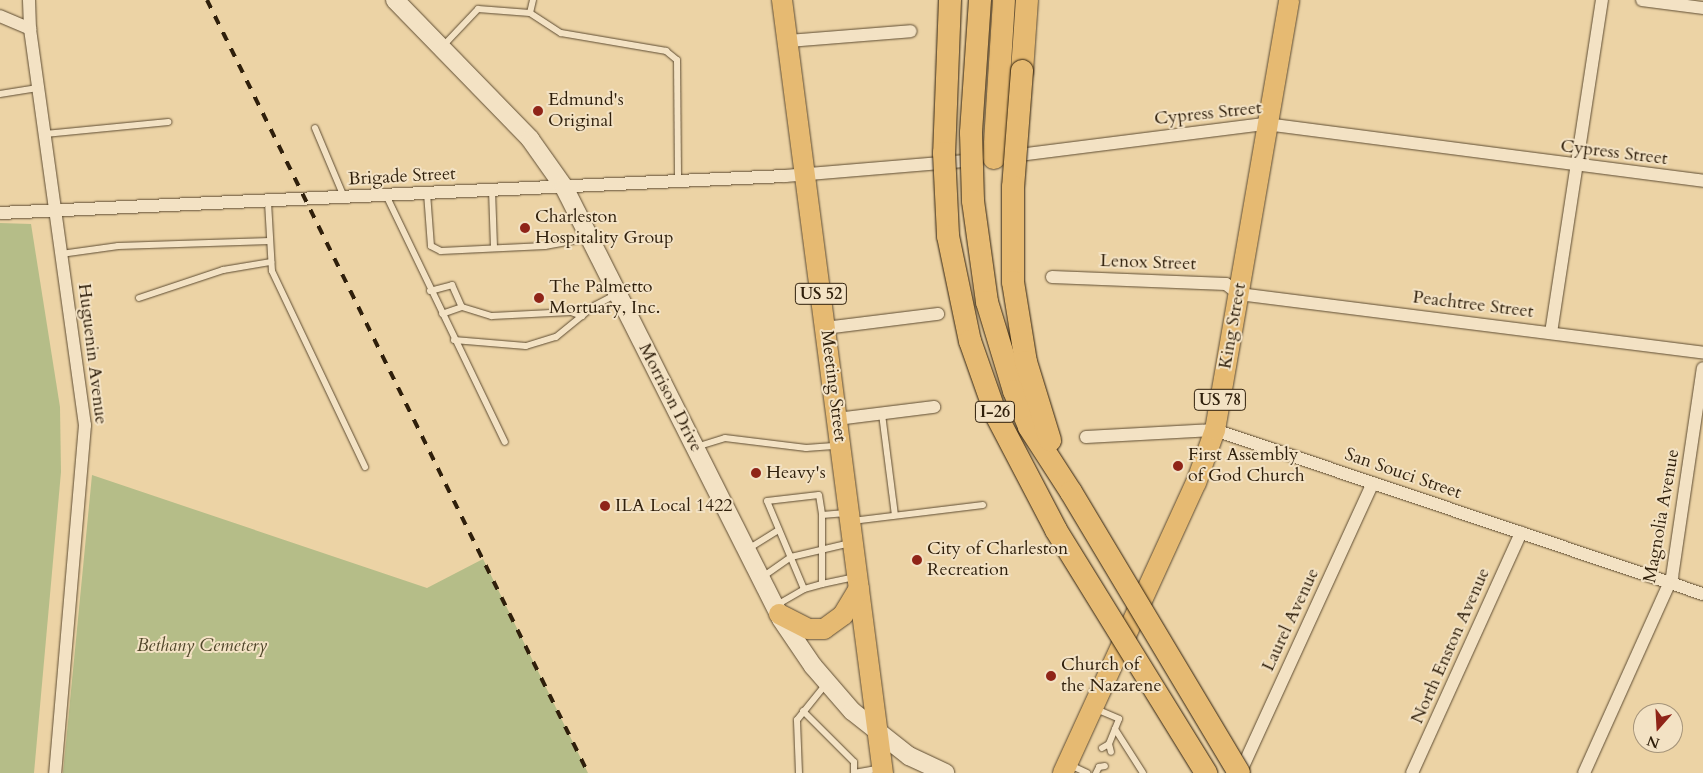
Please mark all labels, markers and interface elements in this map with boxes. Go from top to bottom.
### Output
place label: Edmund's Original [548,90,624,132]
street label: Cypress Street [1153,98,1263,130]
marker: Edmund's Original [532,105,544,117]
street label: Cypress Street [1559,136,1669,170]
street label: Brigade Street [348,163,456,191]
place label: Charleston Hospitality Group [535,207,674,250]
marker: Charleston Hospitality Group [519,222,531,234]
street label: Lenox Street [1100,251,1196,275]
place label: The Palmetto Mortuary, Inc. [549,277,660,320]
road number: US 52 [795,280,847,308]
street label: King Street [1215,281,1251,371]
street label: Huguenin Avenue [73,282,111,426]
street label: Peachtree Street [1411,287,1535,323]
marker: The Palmetto Mortuary, Inc. [533,292,545,304]
street label: Meeting Street [815,329,851,443]
street label: Morrison Drive [633,340,707,456]
road number: US 78 [1194,386,1246,414]
road number: I-26 [974,398,1016,426]
street label: San Souci Street [1342,444,1464,504]
place label: First Assembly of God Church [1188,445,1305,488]
street label: Magnolia Avenue [1640,447,1684,585]
marker: First Assembly of God Church [1172,460,1184,472]
place label: Heavy's [766,462,826,484]
marker: Heavy's [750,467,762,479]
place label: ILA Local 1422 [615,495,733,517]
marker: ILA Local 1422 [599,500,611,512]
place label: City of Charleston Recreation [927,539,1068,582]
marker: City of Charleston Recreation [911,554,923,566]
street label: Laurel Avenue [1258,565,1324,675]
street label: North Enston Avenue [1407,565,1495,727]
park label: Bethany Cemetery [137,635,267,657]
place label: Church of the Nazarene [1061,655,1162,698]
marker: Church of the Nazarene [1045,670,1057,682]
north arrow [1633,703,1683,753]
text: N [1644,731,1662,753]

